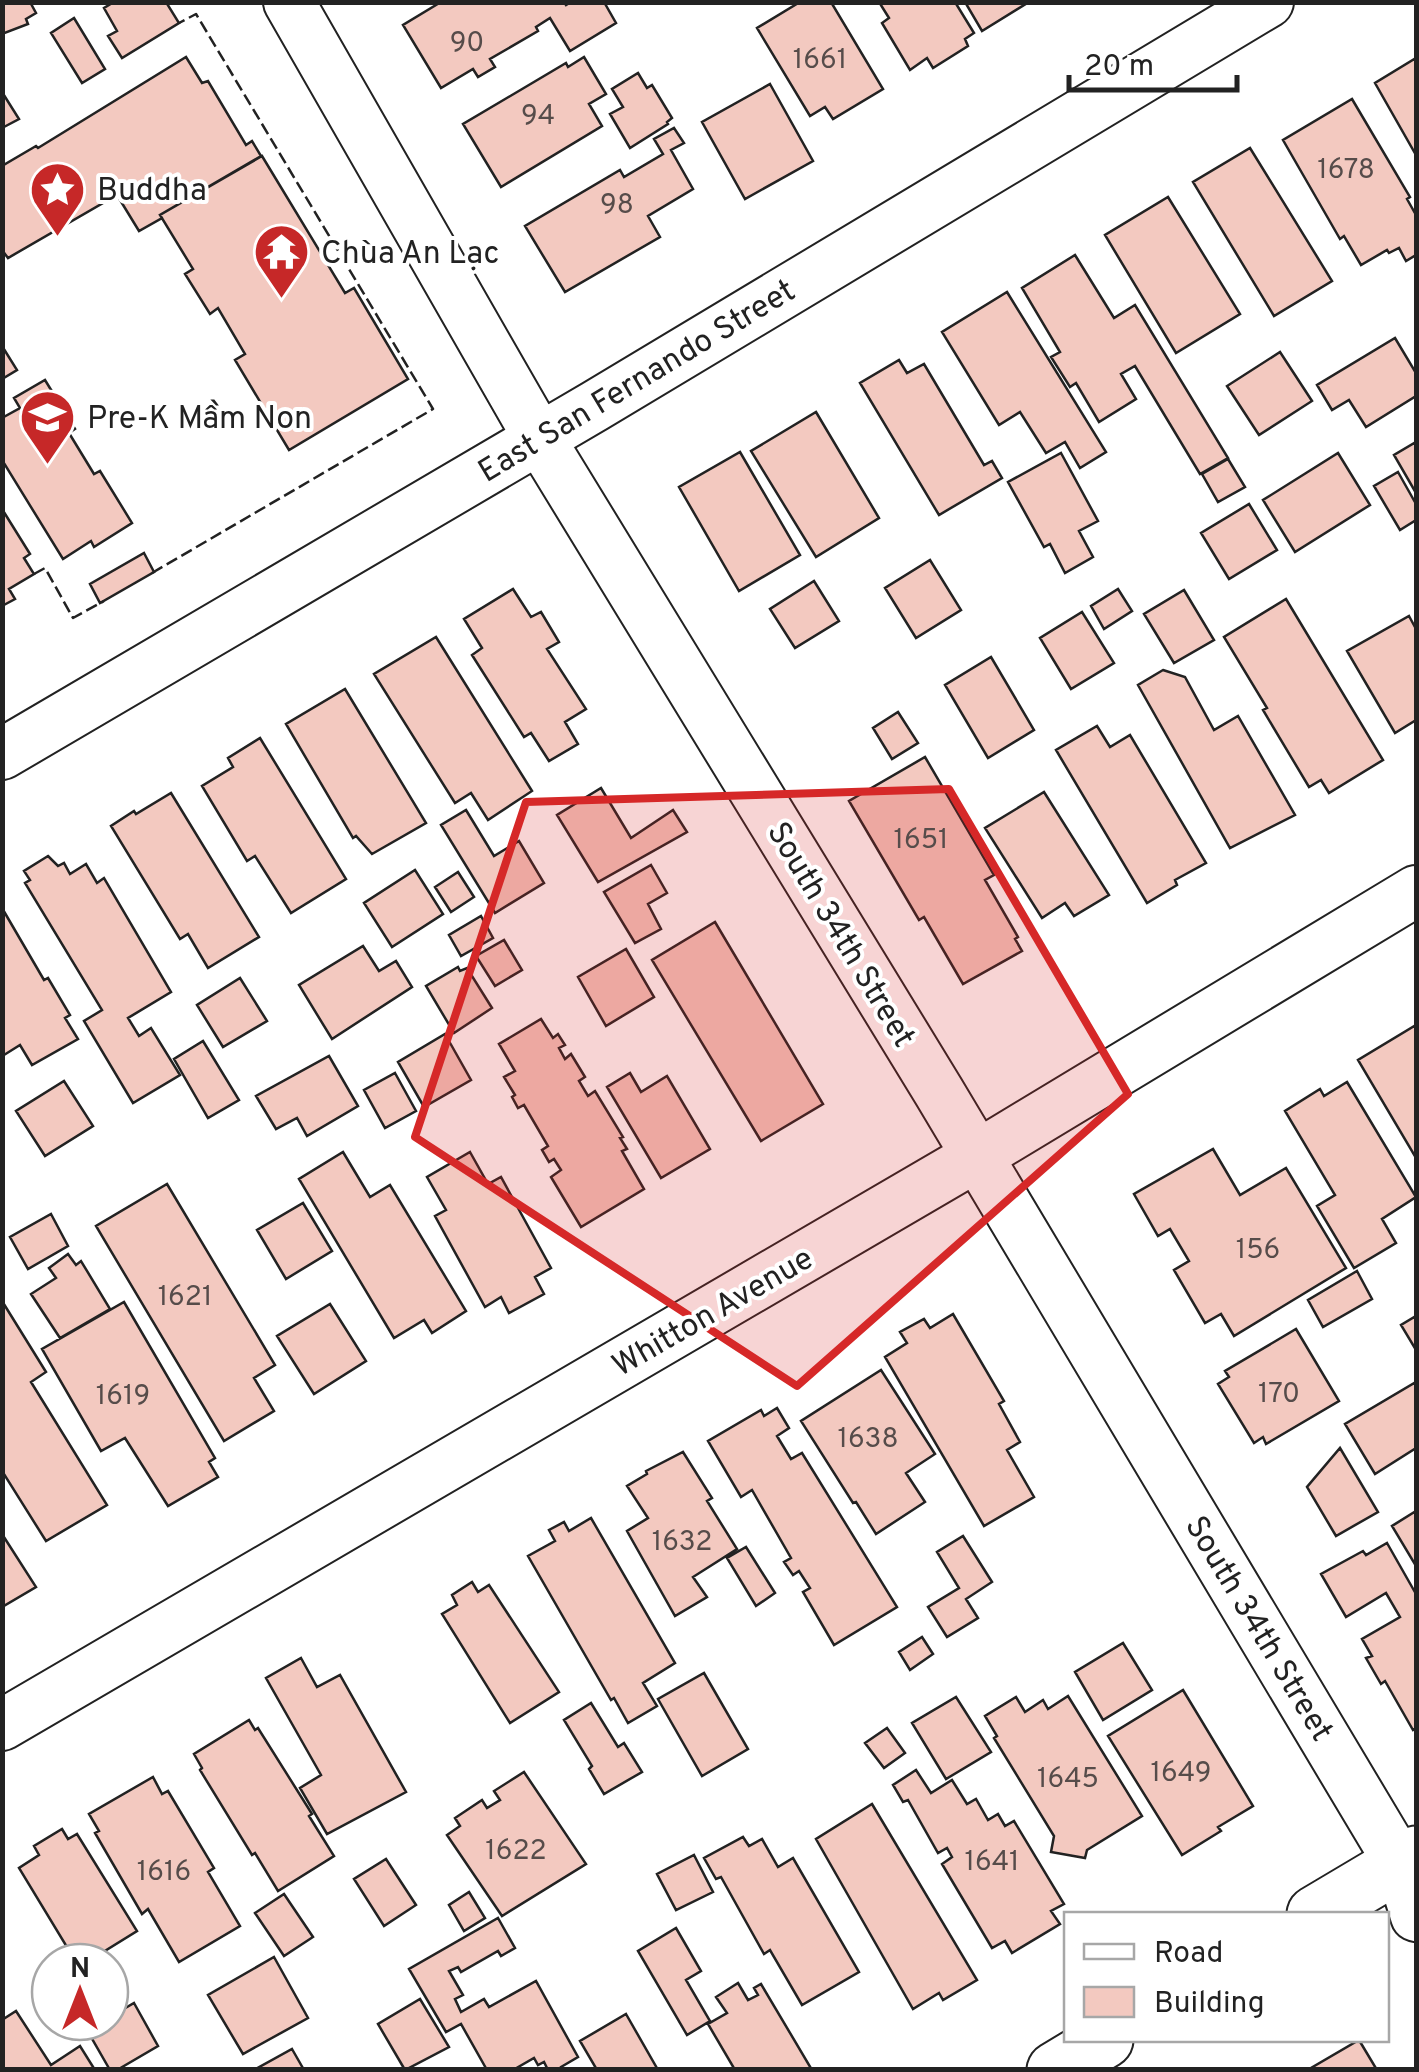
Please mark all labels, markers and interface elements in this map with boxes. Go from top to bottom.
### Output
house number: 90 [450,26,484,62]
scale bar [1069,30,1236,92]
house number: 1661 [793,43,847,79]
text: 20 m [1084,49,1154,86]
house number: 94 [521,99,555,135]
house number: 1678 [1317,153,1375,189]
place icon: Buddha [28,159,88,238]
place label: Buddha [97,172,207,212]
house number: 98 [600,188,634,224]
temple icon: Chùa An Lạc [252,222,312,301]
place label: Chùa An Lạc [321,235,500,275]
street label: East San Fernando Street [472,272,803,493]
school or university icon: Pre-K Mầm Non [18,387,78,466]
place label: Pre-K Mầm Non [87,399,312,440]
street label: South 34th Street [756,816,922,1055]
house number: 1651 [894,823,949,859]
house number: 156 [1236,1233,1280,1269]
street label: Whitton Avenue [606,1240,821,1387]
house number: 1621 [158,1280,212,1316]
house number: 170 [1258,1377,1300,1413]
house number: 1619 [96,1379,150,1415]
house number: 1638 [837,1422,899,1458]
street label: South 34th Street [1174,1510,1340,1749]
house number: 1632 [652,1525,712,1561]
house number: 1649 [1151,1756,1211,1792]
house number: 1645 [1037,1762,1099,1798]
house number: 1622 [485,1834,547,1870]
house number: 1641 [965,1845,1020,1881]
house number: 1616 [137,1855,191,1891]
legend [1064,1912,1389,2042]
text: Road [1154,1936,1223,1973]
north arrow [30,1942,130,2042]
text: N [70,1952,90,1988]
text: Building [1154,1986,1265,2023]

